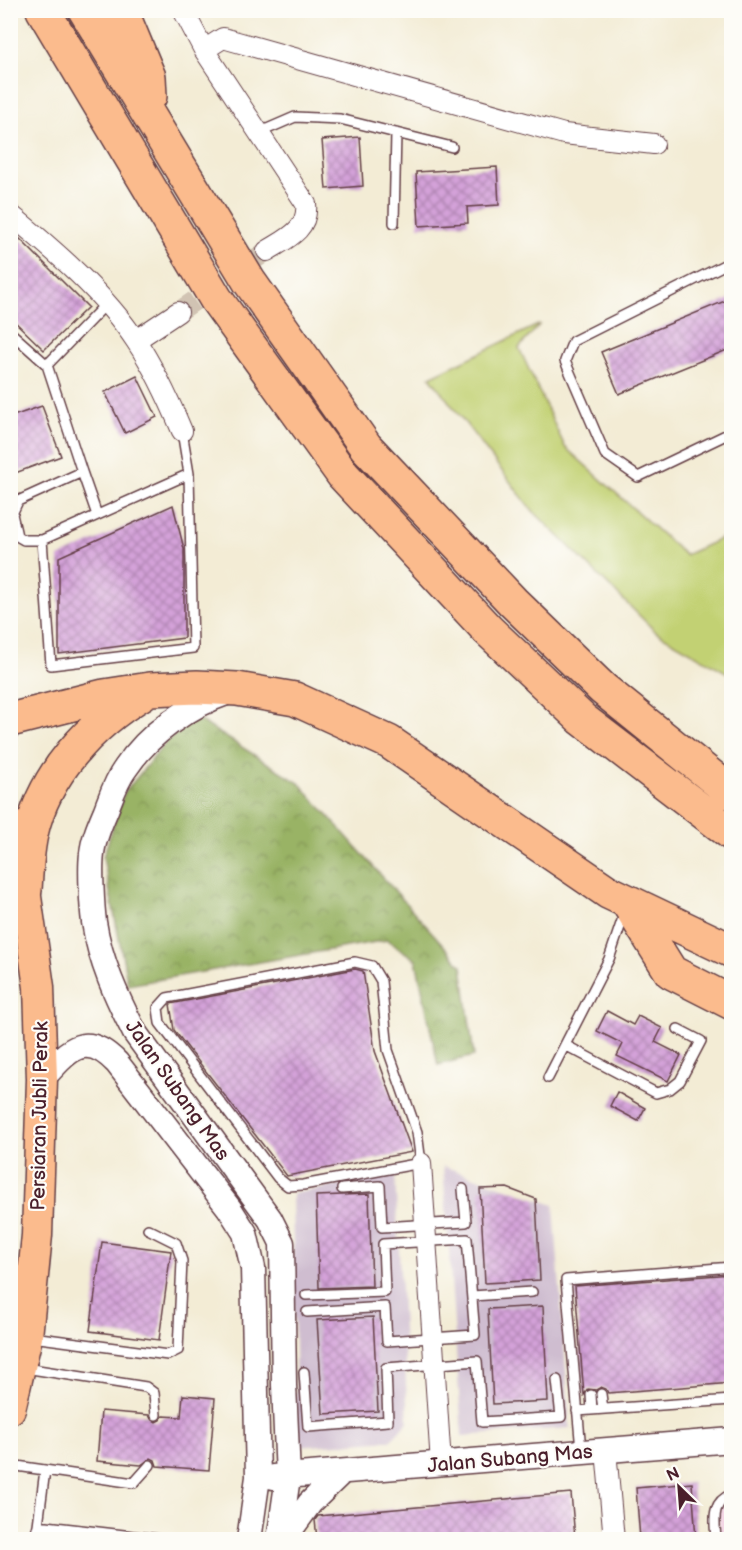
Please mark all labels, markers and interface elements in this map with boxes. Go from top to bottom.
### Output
street label: Jalan Subang Mas [120,1016,235,1165]
street label: Persiaran Jubli Perak [26,1021,54,1211]
street label: Jalan Subang Mas [426,1440,594,1478]
north arrow [649,1457,709,1517]
text: N [664,1464,683,1486]

